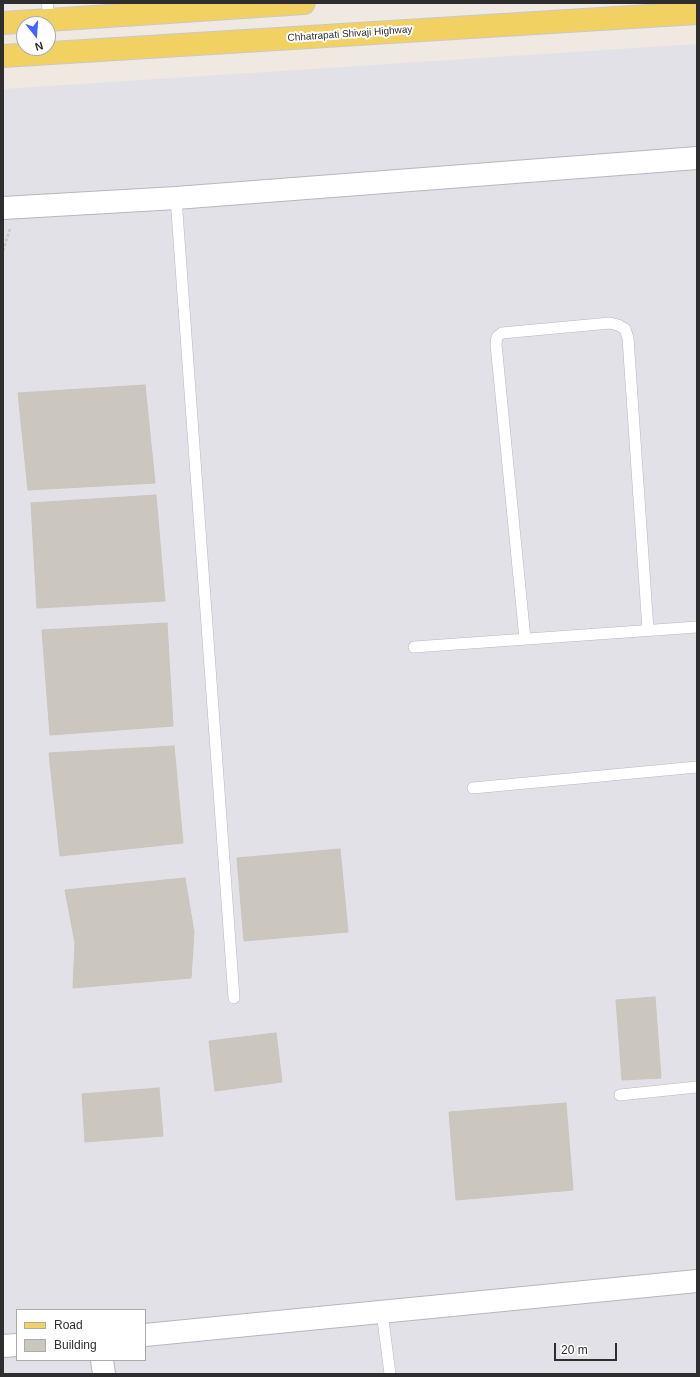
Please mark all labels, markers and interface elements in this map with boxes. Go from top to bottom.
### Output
north arrow [16,16,56,56]
street label: Chhatrapati Shivaji Highway [287,24,413,44]
text: N [34,40,45,53]
legend [16,1309,146,1361]
text: Road [54,1318,83,1332]
scale bar [556,1335,619,1361]
text: Building [54,1338,97,1352]
text: 20 m [561,1343,588,1357]

